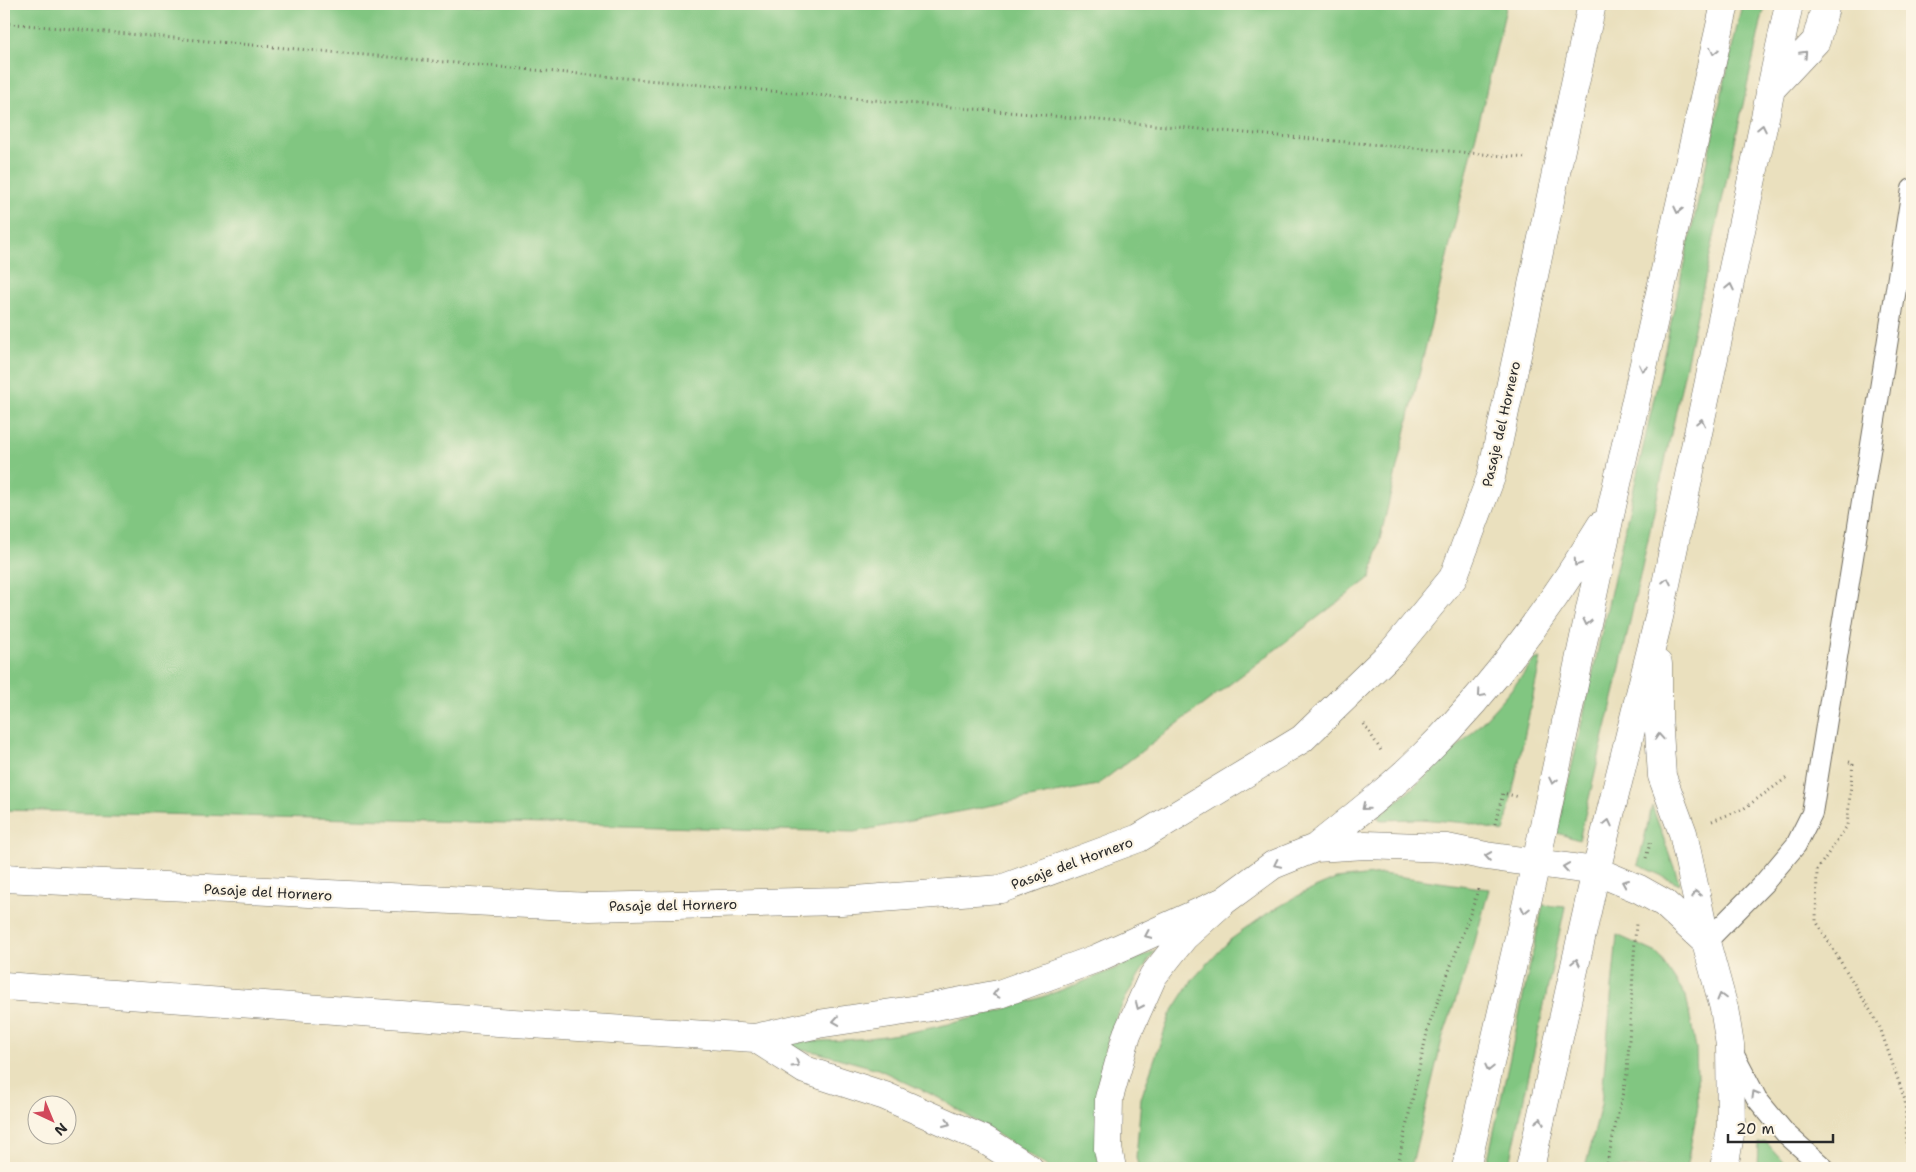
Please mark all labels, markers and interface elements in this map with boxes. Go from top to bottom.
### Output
one-way arrow [1709,47,1720,56]
one-way arrow [1798,51,1807,60]
one-way arrow [1757,123,1767,132]
one-way arrow [1673,205,1684,214]
one-way arrow [1724,283,1735,291]
street label: Pasaje del Hornero [1478,359,1524,489]
one-way arrow [1638,364,1649,373]
one-way arrow [1695,417,1706,426]
one-way arrow [1574,557,1583,566]
one-way arrow [1661,576,1672,585]
one-way arrow [1582,618,1593,627]
one-way arrow [1478,688,1487,697]
one-way arrow [1654,733,1665,741]
one-way arrow [1548,777,1559,786]
one-way arrow [1362,801,1371,809]
one-way arrow [1602,819,1613,828]
street label: Pasaje del Hornero [1009,833,1135,893]
one-way arrow [1483,851,1491,862]
one-way arrow [1273,858,1282,869]
one-way arrow [1562,862,1571,872]
one-way arrow [1621,879,1630,889]
street label: Pasaje del Hornero [203,880,333,904]
one-way arrow [1691,890,1702,899]
street label: Pasaje del Hornero [609,895,737,915]
one-way arrow [1520,906,1531,915]
one-way arrow [1144,929,1153,940]
one-way arrow [1570,958,1581,967]
one-way arrow [992,988,1001,999]
one-way arrow [1716,993,1727,1002]
one-way arrow [1136,1000,1146,1009]
one-way arrow [832,1016,841,1026]
one-way arrow [791,1058,800,1068]
one-way arrow [1484,1064,1495,1073]
one-way arrow [1752,1091,1762,1100]
north arrow [28,1094,78,1144]
scale bar [1728,1112,1834,1144]
one-way arrow [1535,1116,1545,1125]
one-way arrow [942,1117,951,1128]
text: N [51,1119,71,1140]
text: 20 m [1736,1119,1775,1139]

